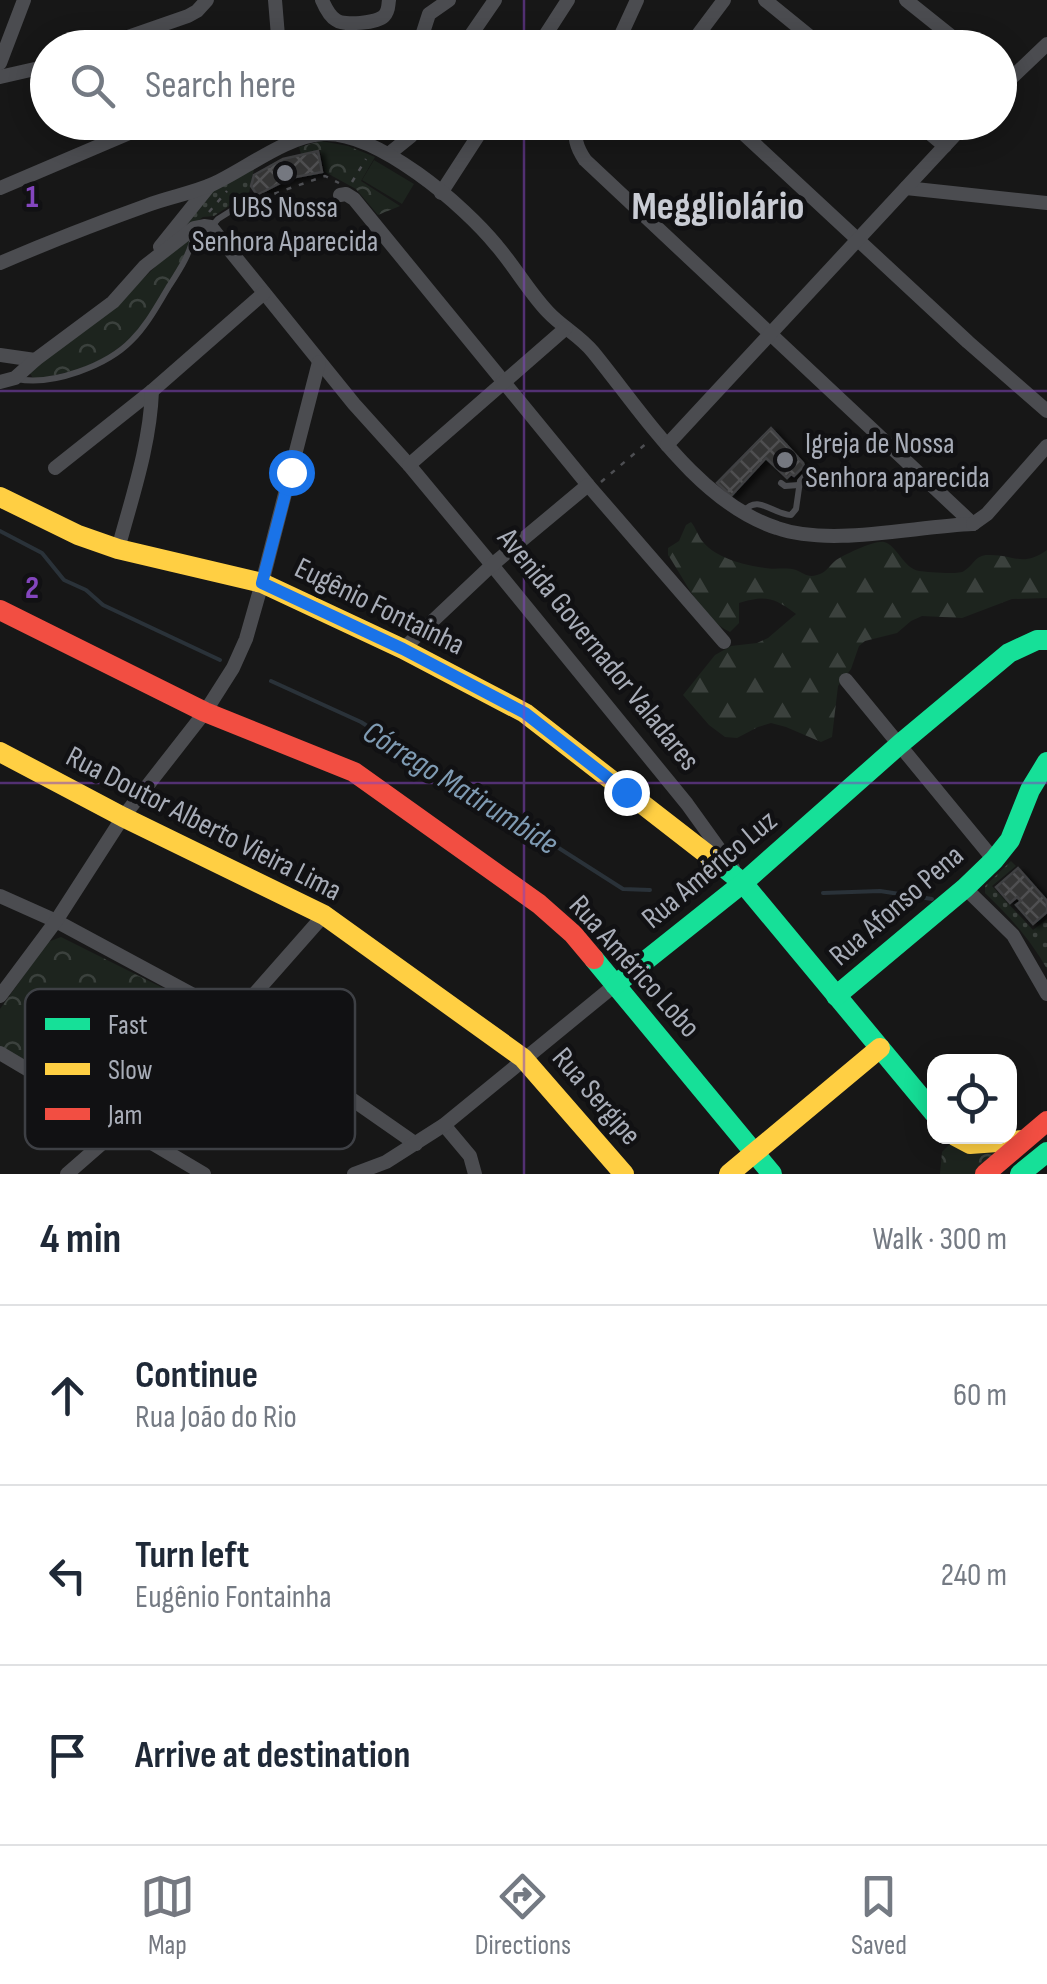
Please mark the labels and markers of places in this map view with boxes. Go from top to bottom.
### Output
marker: UBS Nossa Senhora Aparecida [274,162,296,184]
place label: UBS Nossa Senhora Aparecida [192,190,378,260]
place label: Igreja de Nossa Senhora aparecida [805,426,990,496]
marker: Igreja de Nossa Senhora aparecida [774,449,796,471]

